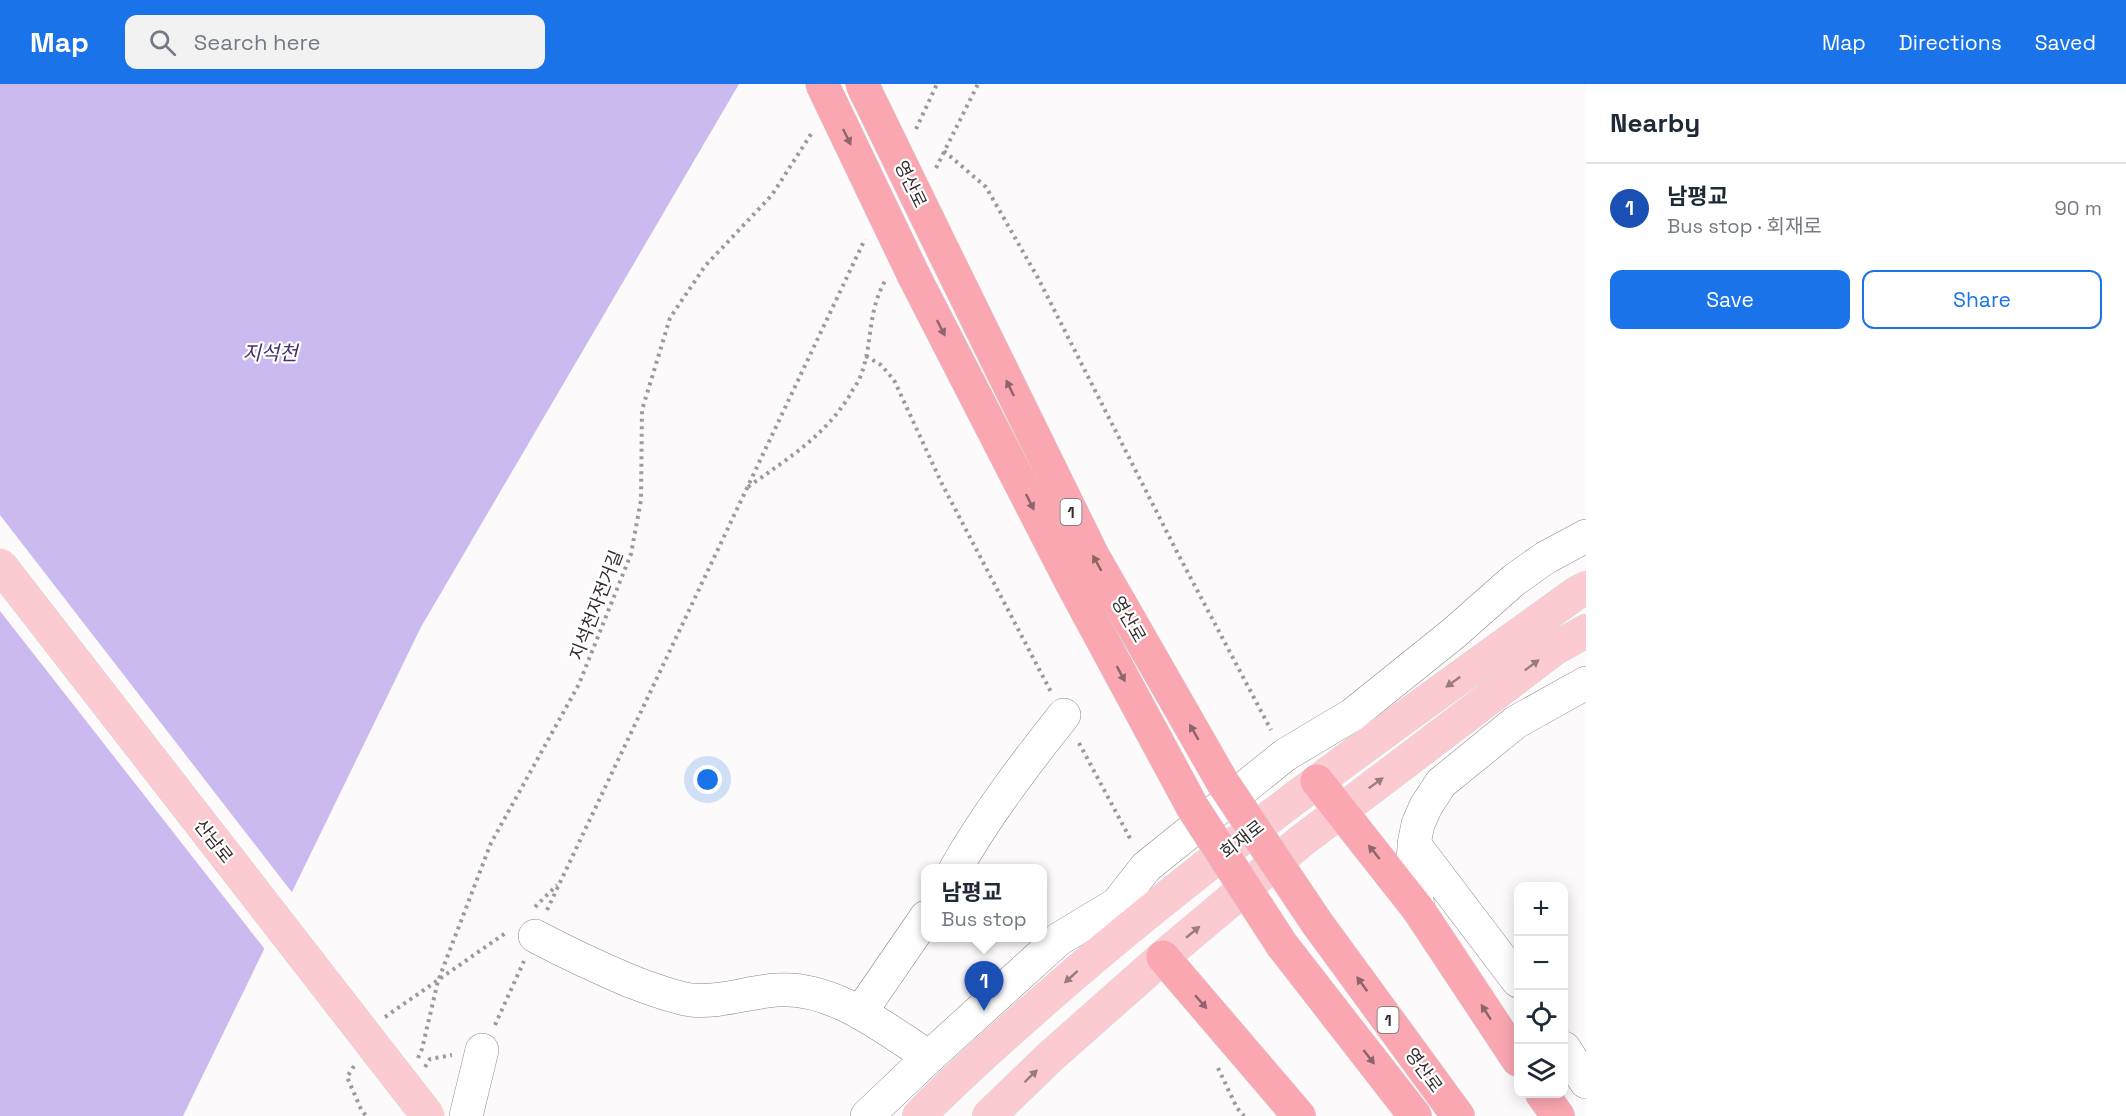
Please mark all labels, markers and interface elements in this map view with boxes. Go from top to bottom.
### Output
search box [125,15,545,69]
text: Map [30,24,89,60]
icon: search [146,26,179,59]
text: Search here [194,28,321,56]
text: Map [1822,29,1866,56]
text: Directions [1899,29,2002,56]
text: Saved [2035,29,2096,56]
text: Nearby [1610,106,1700,140]
one-way arrow [842,128,852,145]
street label: 영산로 [890,157,932,211]
text: 남평교 [1667,182,1728,210]
text: 1 [1625,195,1634,221]
text: 90 m [2055,195,2102,221]
text: Bus stop · 회재로 [1667,213,1822,239]
button: Save [1610,270,1850,329]
button: Share [1862,270,2102,329]
one-way arrow [936,320,946,337]
water label: 지석천 [242,340,300,366]
one-way arrow [1006,380,1015,397]
one-way arrow [1025,493,1035,510]
road number: 1 [1060,499,1082,525]
street label: 지석천자전거길 [564,547,628,663]
one-way arrow [1092,554,1102,571]
street label: 영산로 [1107,592,1151,646]
one-way arrow [1524,659,1540,672]
one-way arrow [1116,666,1126,683]
one-way arrow [1445,676,1460,688]
one-way arrow [1188,724,1199,740]
your location [693,765,722,794]
one-way arrow [1368,777,1384,789]
street label: 산남로 [190,814,238,868]
street label: 회재로 [1215,815,1269,863]
one-way arrow [1368,845,1381,860]
popup [921,864,1047,942]
text: 남평교 [941,878,1002,906]
map controls [1514,882,1568,1098]
button: + [1514,882,1568,936]
text: Bus stop [941,906,1027,932]
one-way arrow [1185,926,1201,939]
button: − [1514,936,1568,990]
pin: 1 [964,962,1004,1011]
one-way arrow [1064,970,1079,983]
one-way arrow [1356,977,1368,992]
button: locate [1514,990,1568,1044]
one-way arrow [1195,994,1208,1010]
one-way arrow [1480,1004,1492,1020]
road number: 1 [1378,1007,1398,1033]
street label: 영산로 [1400,1043,1448,1097]
button: layers [1514,1044,1568,1098]
one-way arrow [1363,1050,1375,1065]
one-way arrow [1024,1069,1038,1083]

